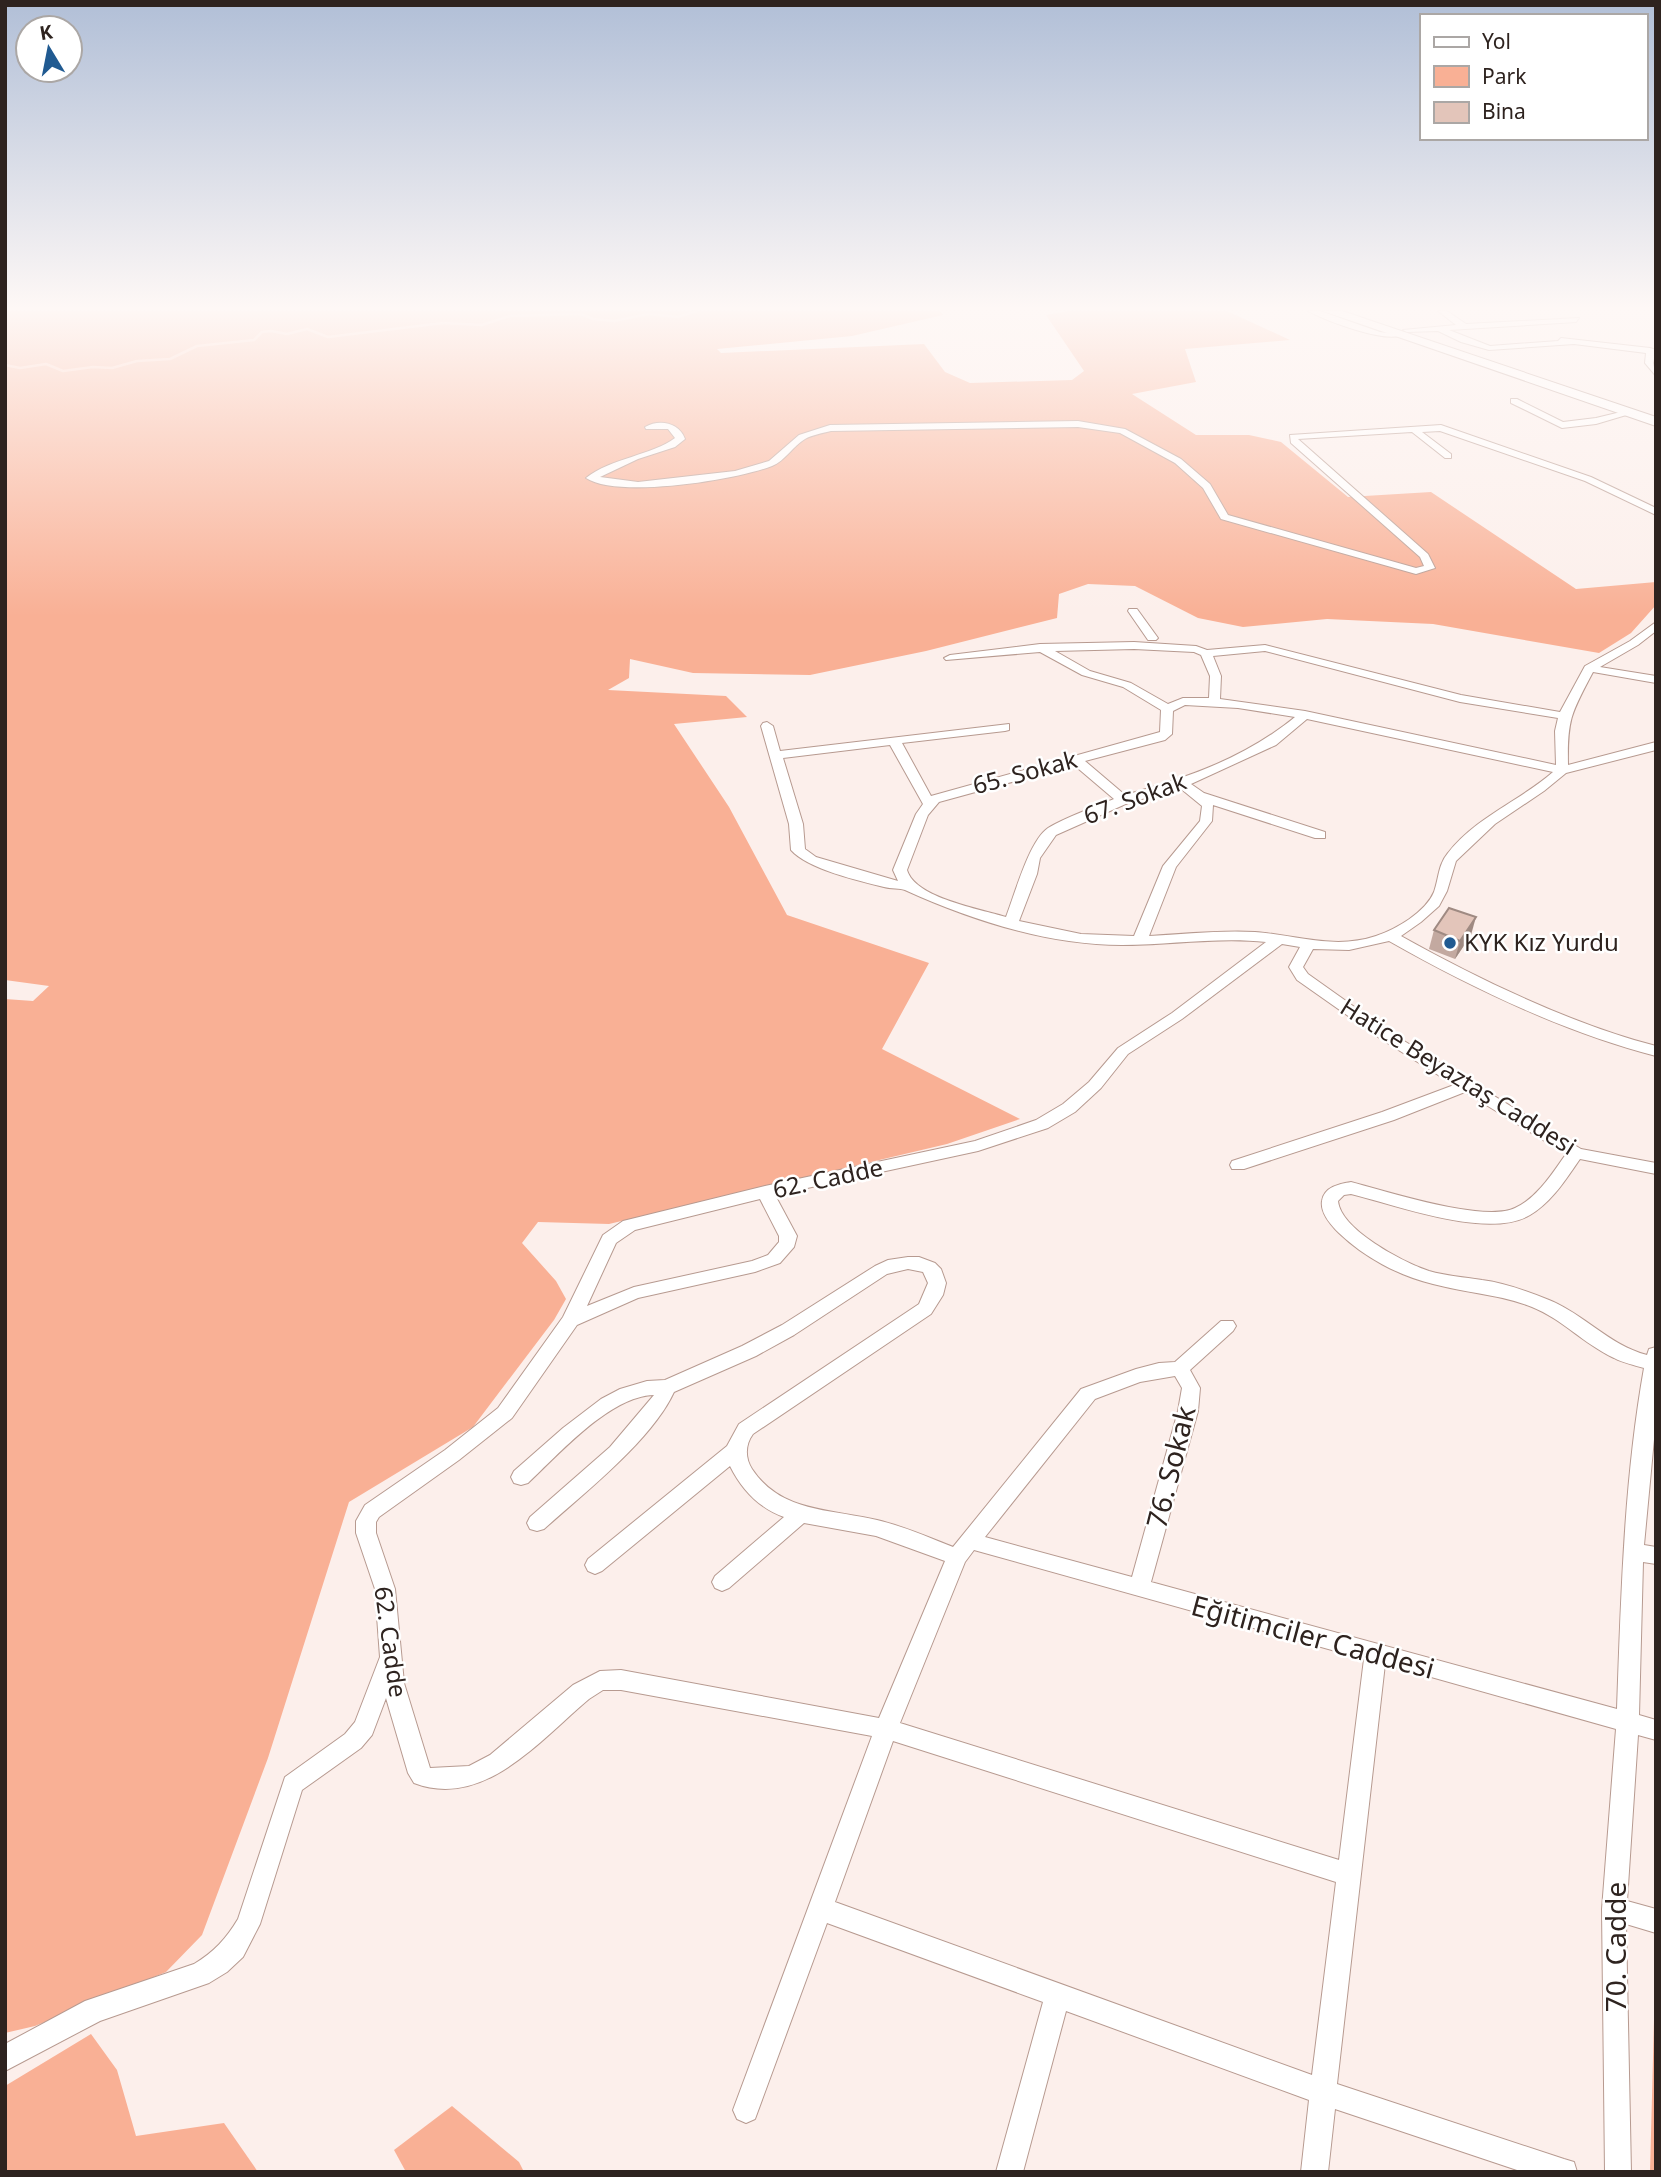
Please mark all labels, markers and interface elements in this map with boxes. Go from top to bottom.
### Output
north arrow [14,14,84,84]
legend [1420,14,1647,140]
text: K [38,18,55,46]
text: Yol [1482,27,1511,55]
text: Park [1482,62,1527,90]
text: Bina [1482,97,1526,125]
street label: 65. Sokak [969,742,1081,801]
street label: 67. Sokak [1079,764,1191,831]
place label: KYK Kız Yurdu [1464,925,1619,958]
marker: KYK Kız Yurdu [1442,935,1458,951]
street label: Hatice Beyaztaş Caddesi [1335,990,1583,1162]
street label: 62. Cadde [770,1150,886,1205]
street label: 76. Sokak [1137,1402,1204,1532]
street label: 62. Cadde [367,1584,416,1699]
street label: Eğitimciler Caddesi [1187,1585,1439,1687]
street label: 70. Cadde [1596,1882,1634,2012]

